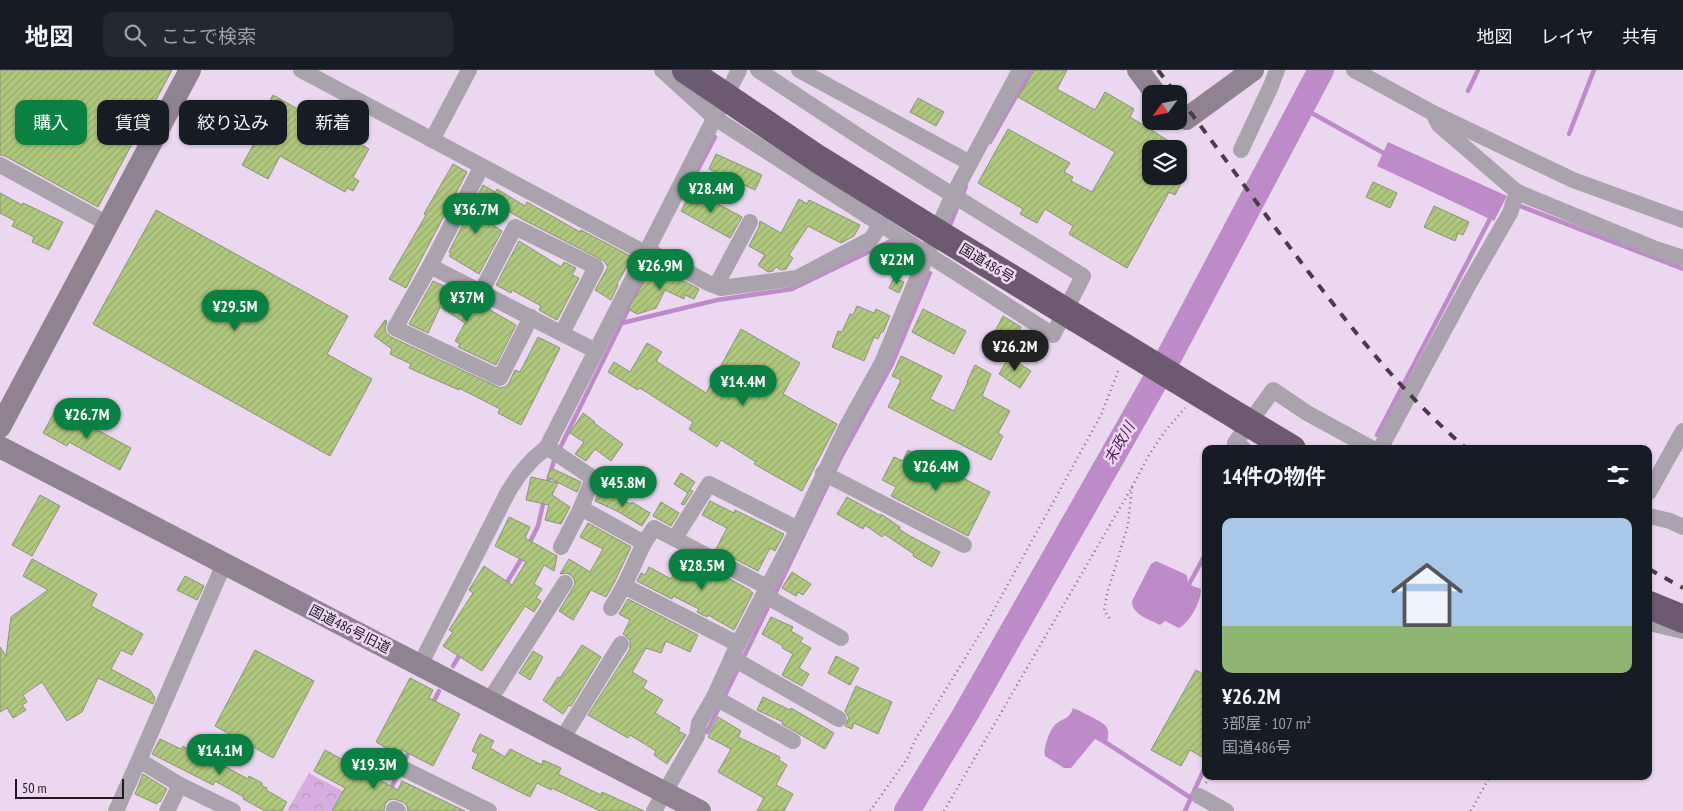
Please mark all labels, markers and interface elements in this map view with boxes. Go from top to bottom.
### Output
search box [103,12,453,57]
text: 地図 [25,21,73,52]
icon: search [121,21,149,49]
text: ここで検索 [161,24,256,48]
text: 地図 [1477,25,1513,48]
text: レイヤ [1541,25,1594,48]
text: 共有 [1622,25,1658,48]
north arrow [1142,85,1188,130]
map controls [1142,85,1187,185]
chip: 購入 [15,100,87,145]
chip: 賃貸 [97,100,169,145]
chip: 絞り込み [179,100,287,145]
chip: 新着 [297,100,369,145]
button: layers [1142,140,1187,185]
pin: ¥28.4M [670,172,752,214]
text: ¥28.4M [689,178,733,198]
pin: ¥36.7M [435,192,517,235]
text: ¥36.7M [454,199,498,219]
street label: 国道486号 [956,240,1018,286]
pin: ¥22M [867,242,927,285]
pin: ¥26.9M [619,248,701,291]
text: ¥22M [880,249,914,269]
text: ¥26.9M [638,255,682,275]
pin: ¥37M [437,280,497,323]
text: ¥37M [450,287,484,307]
pin: ¥29.5M [194,290,276,332]
text: ¥29.5M [213,296,257,316]
pin: ¥26.2M [974,330,1056,372]
text: ¥26.2M [993,336,1037,356]
pin: ¥14.4M [702,364,784,407]
text: ¥14.4M [721,371,765,391]
pin: ¥26.7M [46,398,128,440]
text: ¥26.7M [65,404,109,424]
water label: 末政川 [1100,417,1139,467]
pin: ¥26.4M [895,450,977,492]
text: ¥26.4M [914,456,958,476]
icon: filters [1604,461,1632,489]
text: 14件の物件 [1222,463,1326,490]
pin: ¥45.8M [582,466,664,508]
text: ¥45.8M [601,472,645,492]
pin: ¥28.5M [661,548,743,591]
icon: home [1382,550,1472,640]
text: ¥28.5M [680,555,724,575]
street label: 国道486号旧道 [306,601,394,657]
text: ¥26.2M [1222,683,1281,710]
text: 3部屋 · 107 m² [1222,713,1311,733]
pin: ¥14.1M [179,734,261,776]
text: 国道486号 [1222,737,1292,757]
text: ¥14.1M [198,740,242,760]
pin: ¥19.3M [333,748,415,790]
text: ¥19.3M [352,754,396,774]
scale bar [15,776,124,799]
text: 50 m [22,779,47,797]

